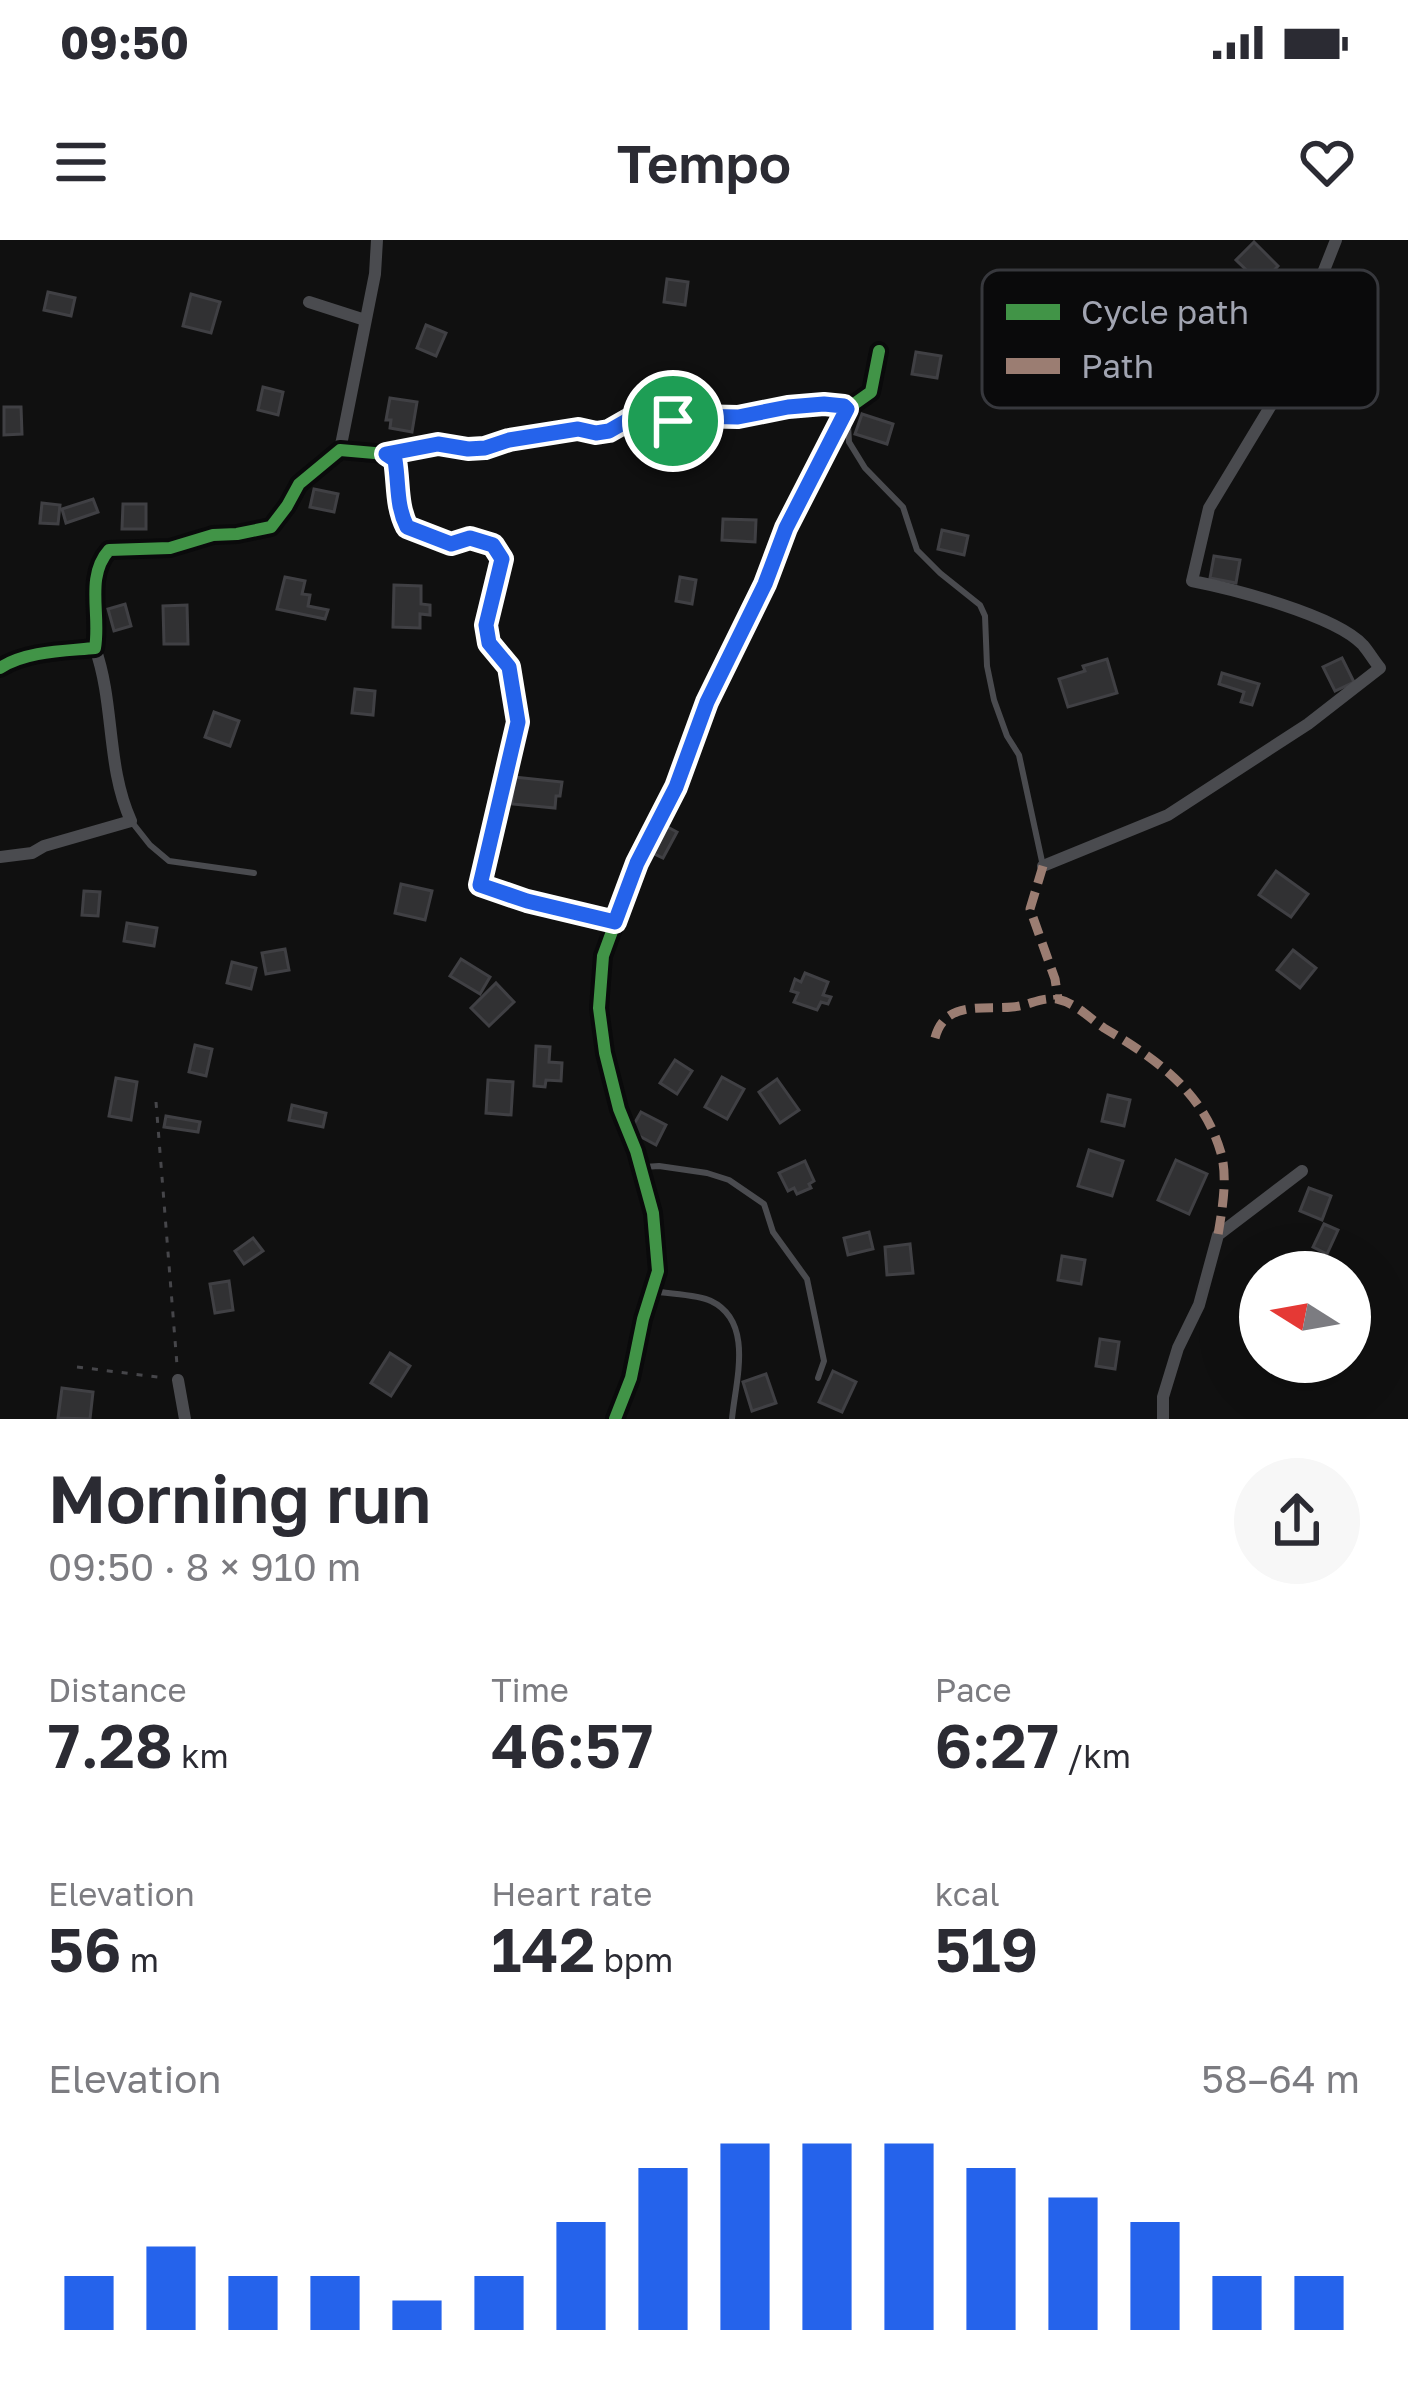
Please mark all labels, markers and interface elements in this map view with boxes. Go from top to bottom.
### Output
text: 09:50 [60,15,189,69]
icon: menu [48,129,114,195]
icon: heart [1294,129,1360,195]
text: Tempo [617,130,791,195]
legend [982,270,1378,408]
text: Cycle path [1081,292,1249,331]
text: Path [1081,346,1154,385]
pin [622,370,724,472]
icon: arrive [640,388,706,454]
north arrow [1239,1251,1371,1383]
map controls [1239,1251,1371,1383]
text: Morning run [48,1458,431,1538]
button: share [1234,1458,1360,1584]
text: 09:50 · 8 × 910 m [48,1543,361,1590]
text: Distance [48,1670,187,1709]
text: Time [491,1670,569,1709]
text: Pace [935,1670,1012,1709]
text: 7.28 [48,1709,173,1781]
text: 46:57 [491,1709,653,1781]
text: 6:27 [935,1709,1059,1781]
text: km [173,1736,229,1775]
text: /km [1059,1736,1131,1775]
text: Elevation [48,1874,195,1913]
text: Heart rate [491,1874,652,1913]
text: kcal [935,1874,1000,1913]
text: 56 [48,1913,121,1985]
text: 142 [491,1913,595,1985]
text: 519 [935,1913,1038,1985]
text: m [121,1940,159,1979]
text: bpm [595,1940,673,1979]
text: Elevation [48,2055,221,2102]
text: 58–64 m [1201,2055,1360,2102]

